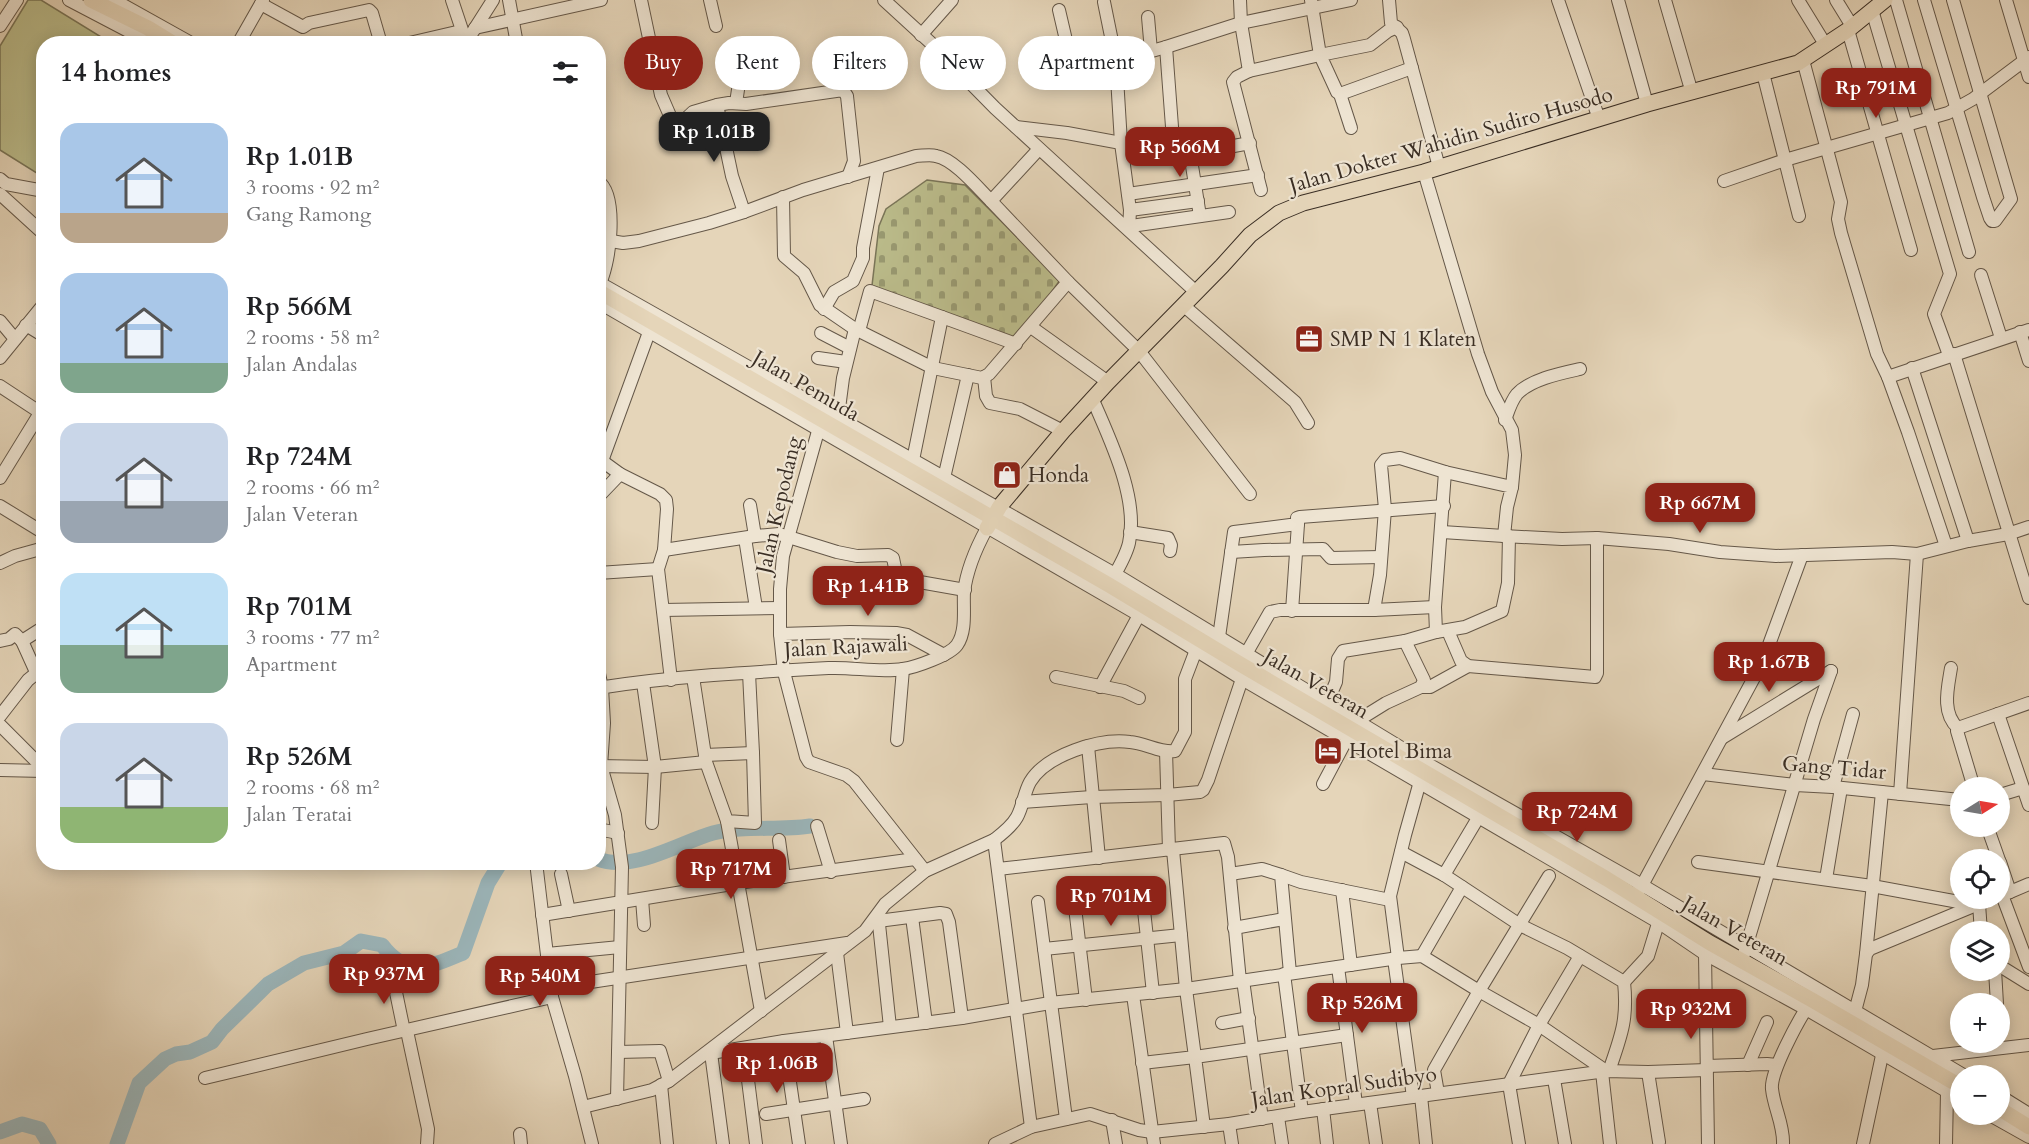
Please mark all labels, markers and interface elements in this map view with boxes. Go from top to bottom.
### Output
chip: Buy [624,36,703,90]
chip: Rent [715,36,800,90]
chip: Filters [812,36,908,90]
chip: New [920,36,1006,90]
chip: Apartment [1018,36,1155,90]
text: 14 homes [60,55,171,90]
icon: filters [549,56,582,89]
pin: Rp 791M [1821,68,1931,119]
text: Rp 791M [1835,74,1917,101]
street label: Jalan Dokter Wahidin Sudiro Husodo [1283,80,1616,201]
pin: Rp 1.01B [652,112,776,163]
text: Rp 1.01B [673,118,755,145]
pin: Rp 566M [1125,127,1235,178]
text: Rp 566M [1139,133,1221,160]
text: Rp 1.01B [246,139,353,174]
icon: home [108,147,180,219]
text: 3 rooms · 92 m² [246,174,379,201]
text: Gang Ramong [246,201,371,228]
text: Rp 566M [246,289,352,324]
icon: home [108,297,180,369]
office icon: SMP N 1 Klaten [1293,323,1325,355]
text: 2 rooms · 58 m² [246,324,379,351]
place label: SMP N 1 Klaten [1330,325,1477,354]
street label: Jalan Pemuda [744,342,865,428]
text: Jalan Andalas [246,351,357,378]
street label: Jalan Kepodang [748,433,809,579]
text: Rp 724M [246,439,352,474]
icon: home [108,447,180,519]
shop icon: Honda [991,459,1023,491]
place label: Honda [1028,461,1089,490]
text: 2 rooms · 66 m² [246,474,379,501]
pin: Rp 667M [1645,483,1755,534]
text: Rp 667M [1659,489,1741,516]
text: Jalan Veteran [246,501,358,528]
pin: Rp 1.41B [806,566,930,617]
text: Rp 1.41B [827,572,909,599]
text: Rp 701M [246,589,352,624]
icon: home [108,597,180,669]
text: 3 rooms · 77 m² [246,624,379,651]
street label: Jalan Rajawali [780,629,909,665]
street label: Jalan Veteran [1255,640,1374,726]
pin: Rp 1.67B [1707,642,1831,693]
text: Rp 1.67B [1728,648,1810,675]
text: Apartment [246,651,337,678]
hotel icon: Hotel Bima [1312,735,1344,767]
place label: Hotel Bima [1349,737,1452,766]
text: Rp 526M [246,739,352,774]
icon: home [108,747,180,819]
street label: Gang Tidar [1781,749,1888,787]
text: 2 rooms · 68 m² [246,774,379,801]
north arrow [1950,777,2010,837]
map controls [1950,777,2010,1125]
pin: Rp 724M [1522,792,1632,843]
text: Rp 724M [1536,798,1618,825]
text: Jalan Teratai [246,801,352,828]
pin: Rp 717M [676,849,786,900]
button: locate [1950,849,2010,909]
text: Rp 717M [690,855,772,882]
pin: Rp 701M [1056,876,1166,927]
text: Rp 701M [1070,882,1152,909]
street label: Jalan Veteran [1674,887,1793,973]
button: layers [1950,921,2010,981]
pin: Rp 937M [329,954,439,1005]
pin: Rp 540M [485,956,595,1007]
text: Rp 937M [343,960,425,987]
text: Rp 540M [499,962,581,989]
pin: Rp 526M [1307,983,1417,1034]
text: Rp 526M [1321,989,1403,1016]
pin: Rp 932M [1636,989,1746,1040]
button: + [1950,993,2010,1053]
text: Rp 932M [1650,995,1732,1022]
pin: Rp 1.06B [715,1043,839,1094]
text: Rp 1.06B [736,1049,818,1076]
street label: Jalan Kopral Sudibyo [1246,1060,1439,1115]
button: − [1950,1065,2010,1125]

